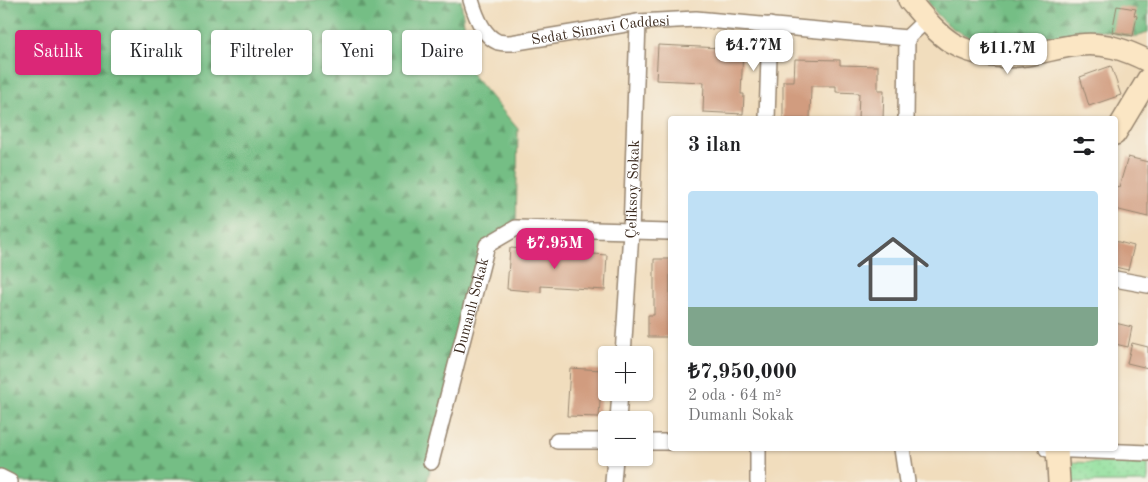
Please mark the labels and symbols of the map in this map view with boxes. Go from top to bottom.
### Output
street label: Sedat Simavi Caddesi [530,14,670,49]
pin: ₺4.77M [713,30,795,72]
pin: ₺11.7M [967,32,1049,75]
street label: Çeliksoy Sokak [625,140,643,239]
pin: ₺7.95M [514,228,596,270]
street label: Dumanlı Sokak [453,256,492,356]

